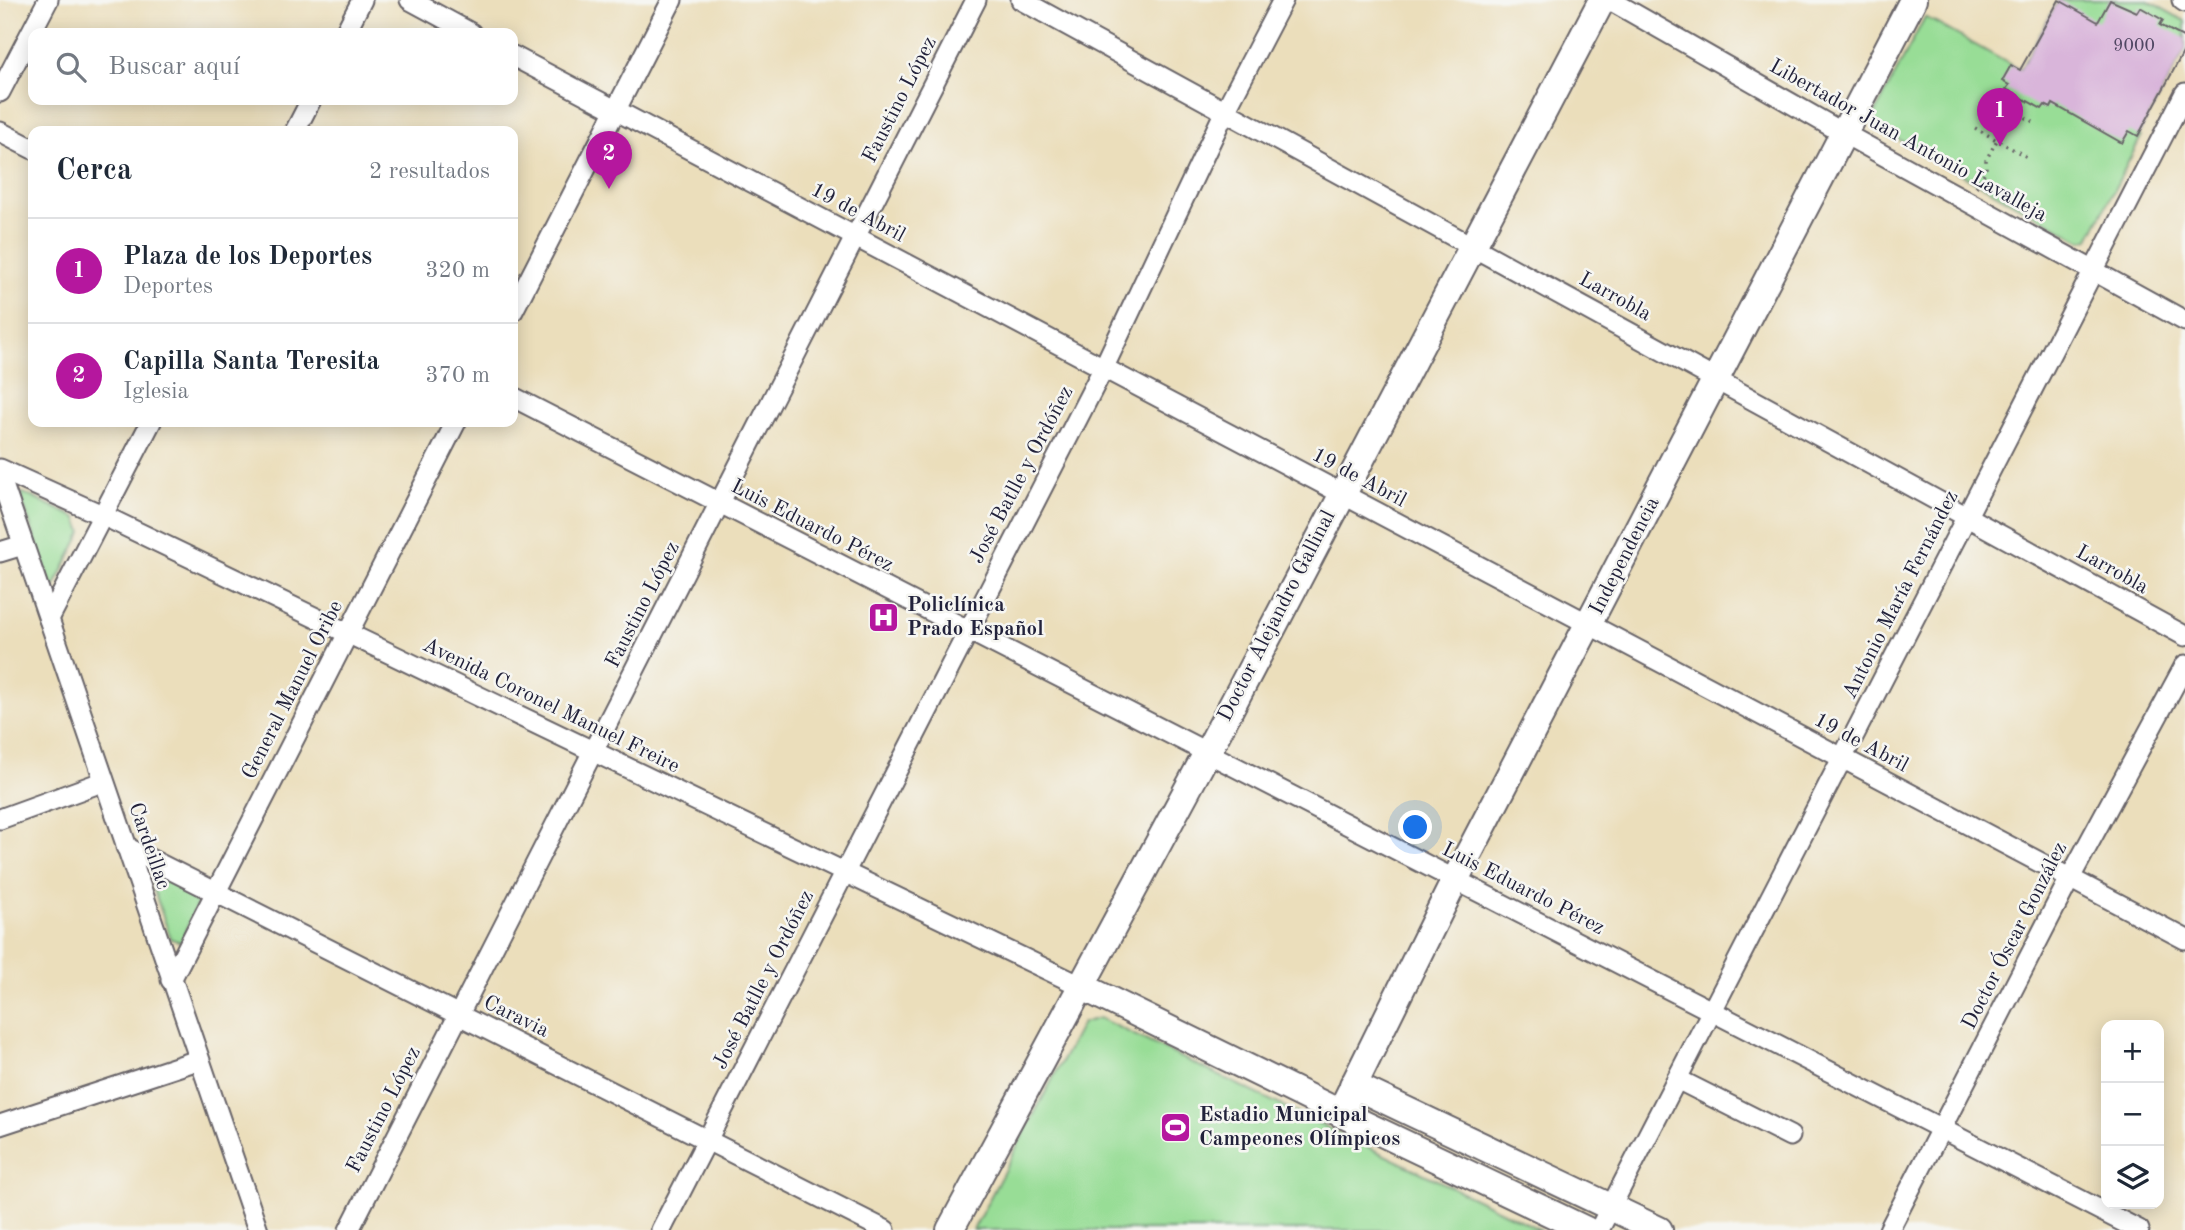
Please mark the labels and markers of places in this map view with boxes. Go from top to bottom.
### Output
pin: 1 [1977,88,2023,146]
pin: 2 [586,131,632,189]
place label: Policlínica Prado Español [907,595,1044,640]
hospital icon: Policlínica Prado Español [867,600,901,634]
place label: Estadio Municipal Campeones Olímpicos [1199,1105,1400,1150]
sports icon: Estadio Municipal Campeones Olímpicos [1159,1110,1193,1144]

